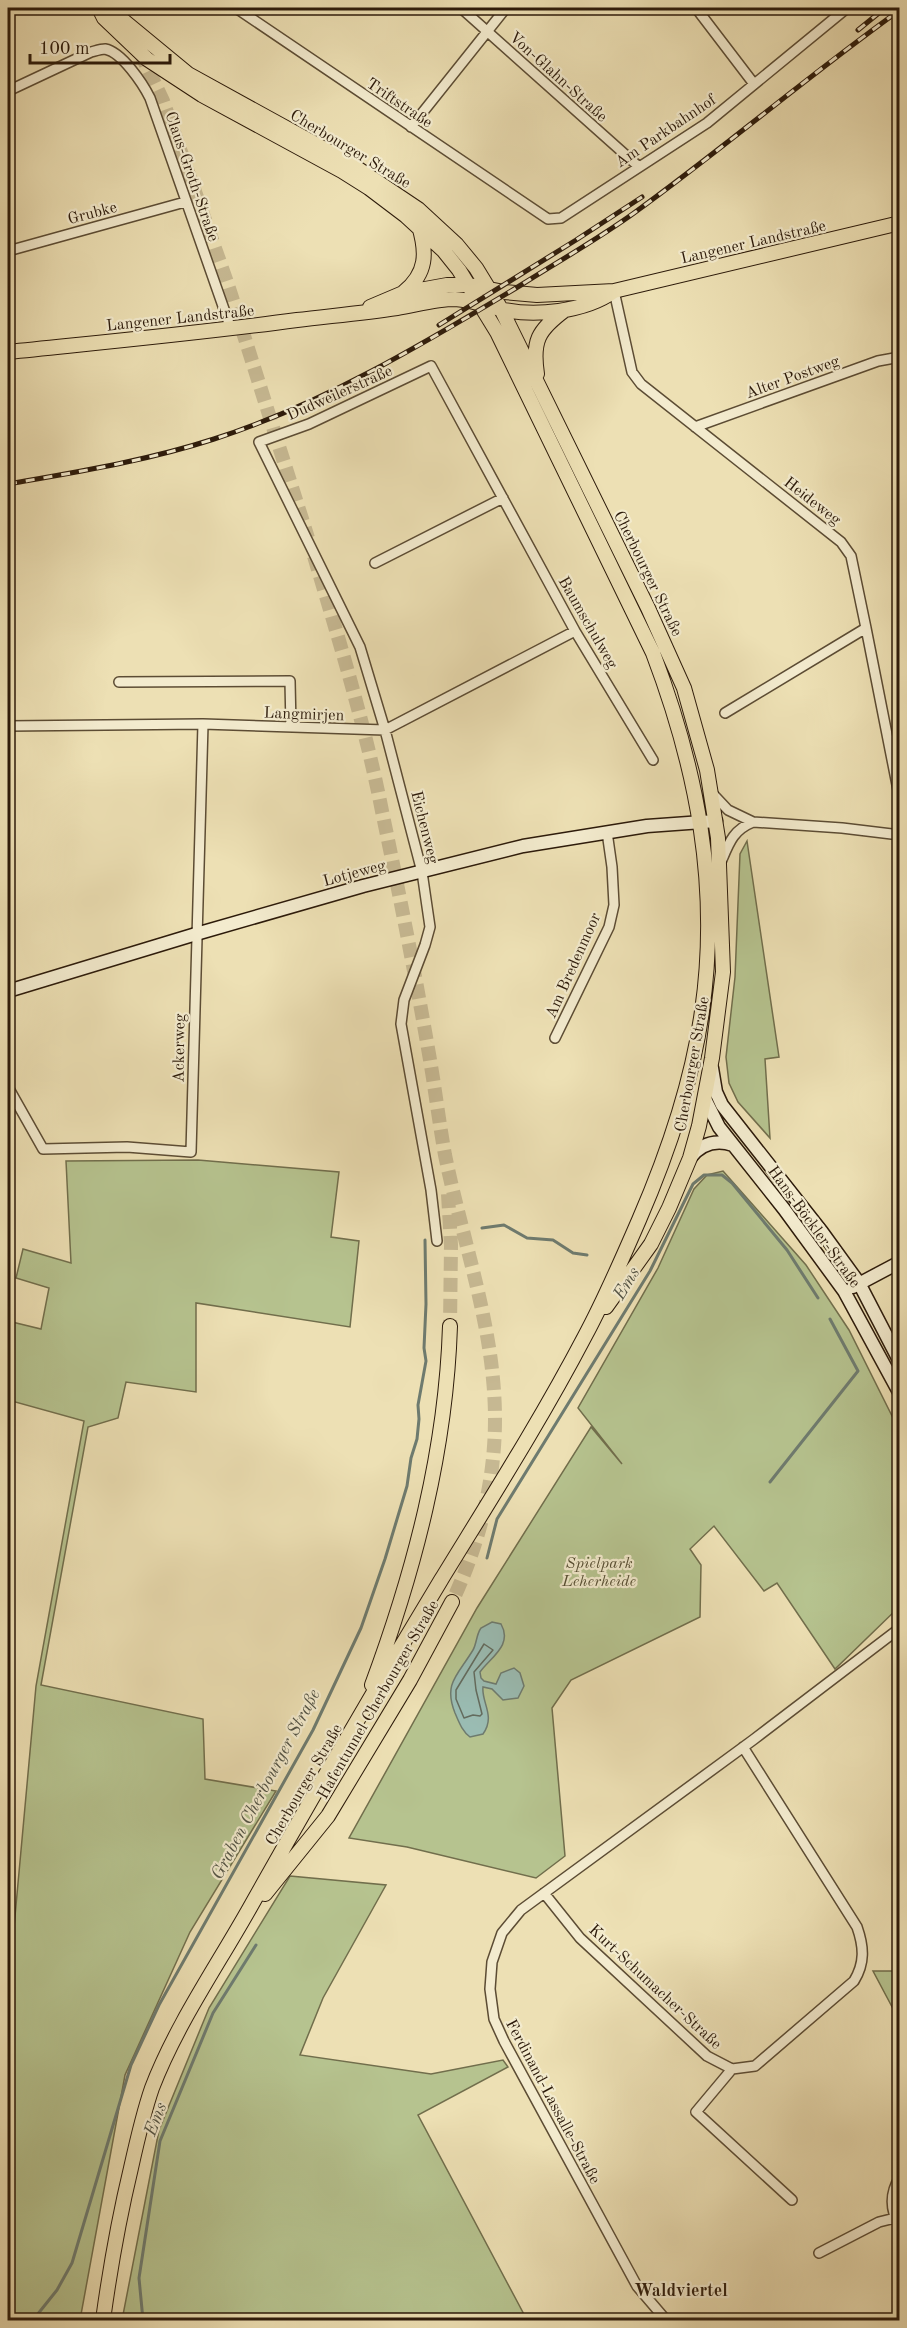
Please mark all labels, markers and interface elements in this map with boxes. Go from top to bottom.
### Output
scale bar [30,27,170,65]
street label: Von-Glahn-Straße [505,29,610,126]
text: 100 m [39,40,90,58]
street label: Triftstraße [363,76,435,132]
street label: Am Parkbahnhof [613,92,720,171]
street label: Cherbourger Straße [287,107,413,192]
street label: Claus-Groth-Straße [161,110,221,244]
street label: Grubke [66,200,119,228]
street label: Langener Landstraße [679,218,828,267]
street label: Langener Landstraße [105,303,255,335]
street label: Alter Postweg [744,353,842,402]
street label: Dudweilerstraße [285,363,395,424]
street label: Heideweg [780,474,844,529]
street label: Cherbourger Straße [610,509,685,639]
street label: Baumschulweg [555,574,620,672]
street label: Langmirjen [263,706,345,724]
street label: Eichenweg [407,789,441,866]
street label: Lotjeweg [321,858,388,890]
street label: Am Bredenmoor [543,910,604,1021]
street label: Cherbourger Straße [673,995,713,1133]
street label: Ackerweg [171,1013,189,1083]
street label: Hans-Böckler-Straße [764,1163,863,1291]
water label: Ems [610,1264,644,1304]
park label: Spielpark Leherheide [561,1556,637,1590]
street label: Hafentunnel Cherbourger Straße [315,1598,442,1802]
water label: Graben Cherbourger Straße [206,1685,324,1883]
street label: Cherbourger Straße [260,1720,346,1848]
street label: Kurt-Schumacher-Straße [585,1922,724,2053]
street label: Ferdinand-Lassalle-Straße [502,2017,602,2187]
water label: Ems [141,2100,171,2140]
district label: Waldviertel [634,2282,728,2300]

